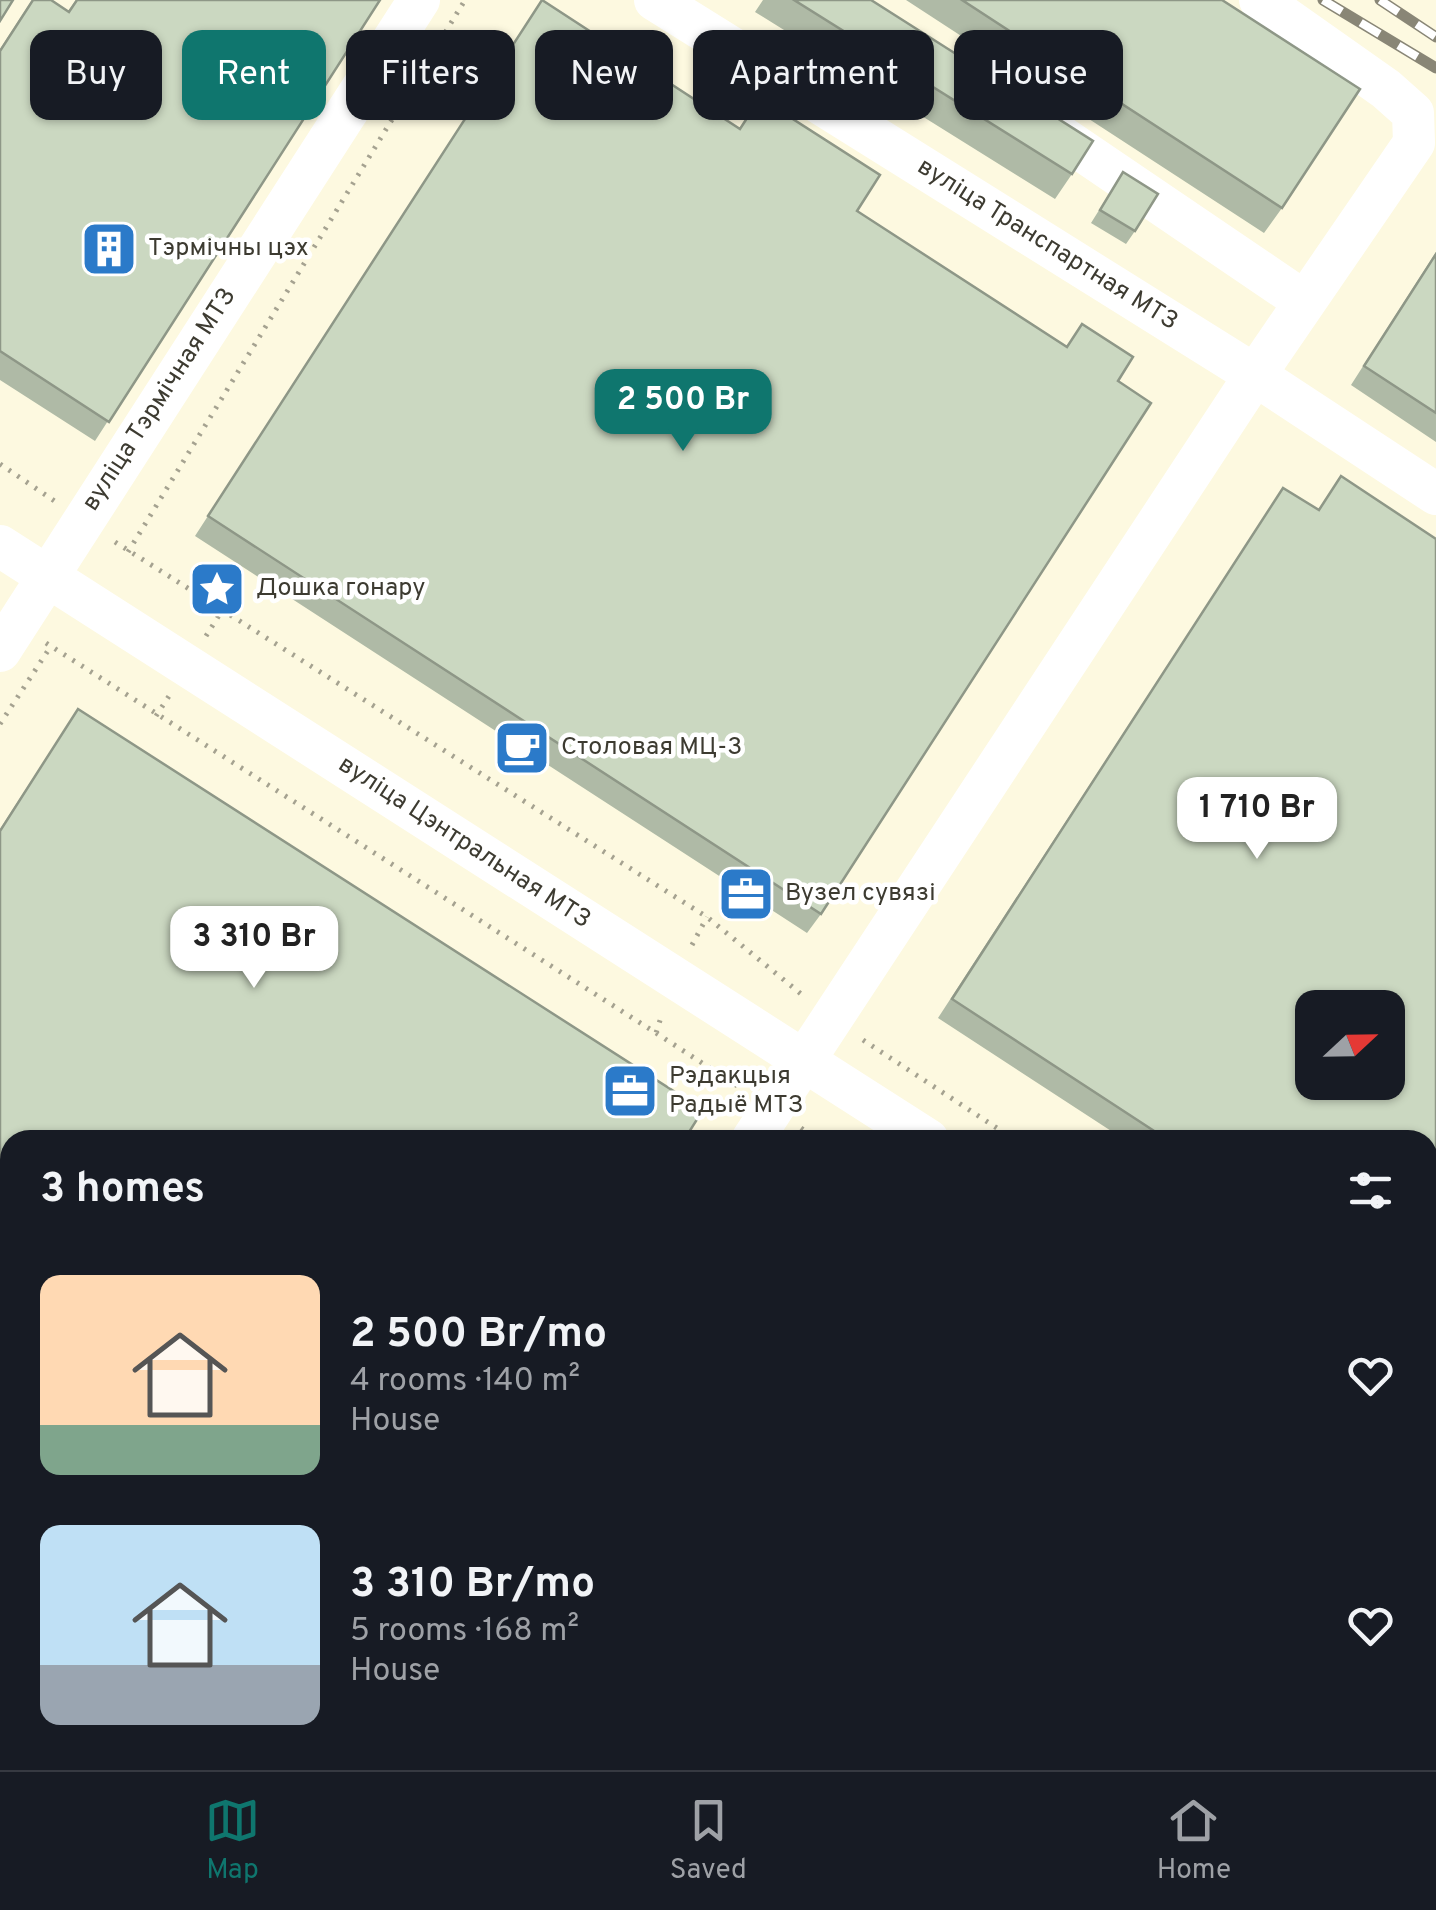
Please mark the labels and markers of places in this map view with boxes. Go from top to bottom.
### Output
building icon: Тэрмічны цэх [79,219,139,279]
place label: Тэрмічны цэх [148,233,309,265]
pin: 2 500 Br [580,369,786,454]
place icon: Дошка гонару [187,559,247,619]
place label: Дошка гонару [256,573,426,605]
cafe icon: Столовая МЦ-3 [492,718,552,778]
place label: Столовая МЦ-3 [561,732,742,764]
pin: 1 710 Br [1154,777,1360,862]
office icon: Вузел сувязі [716,864,776,924]
place label: Вузел сувязі [785,878,935,910]
pin: 3 310 Br [151,906,357,991]
office icon: Рэдакцыя Радыё МТЗ [600,1061,660,1121]
place label: Рэдакцыя Радыё МТЗ [669,1061,803,1122]

